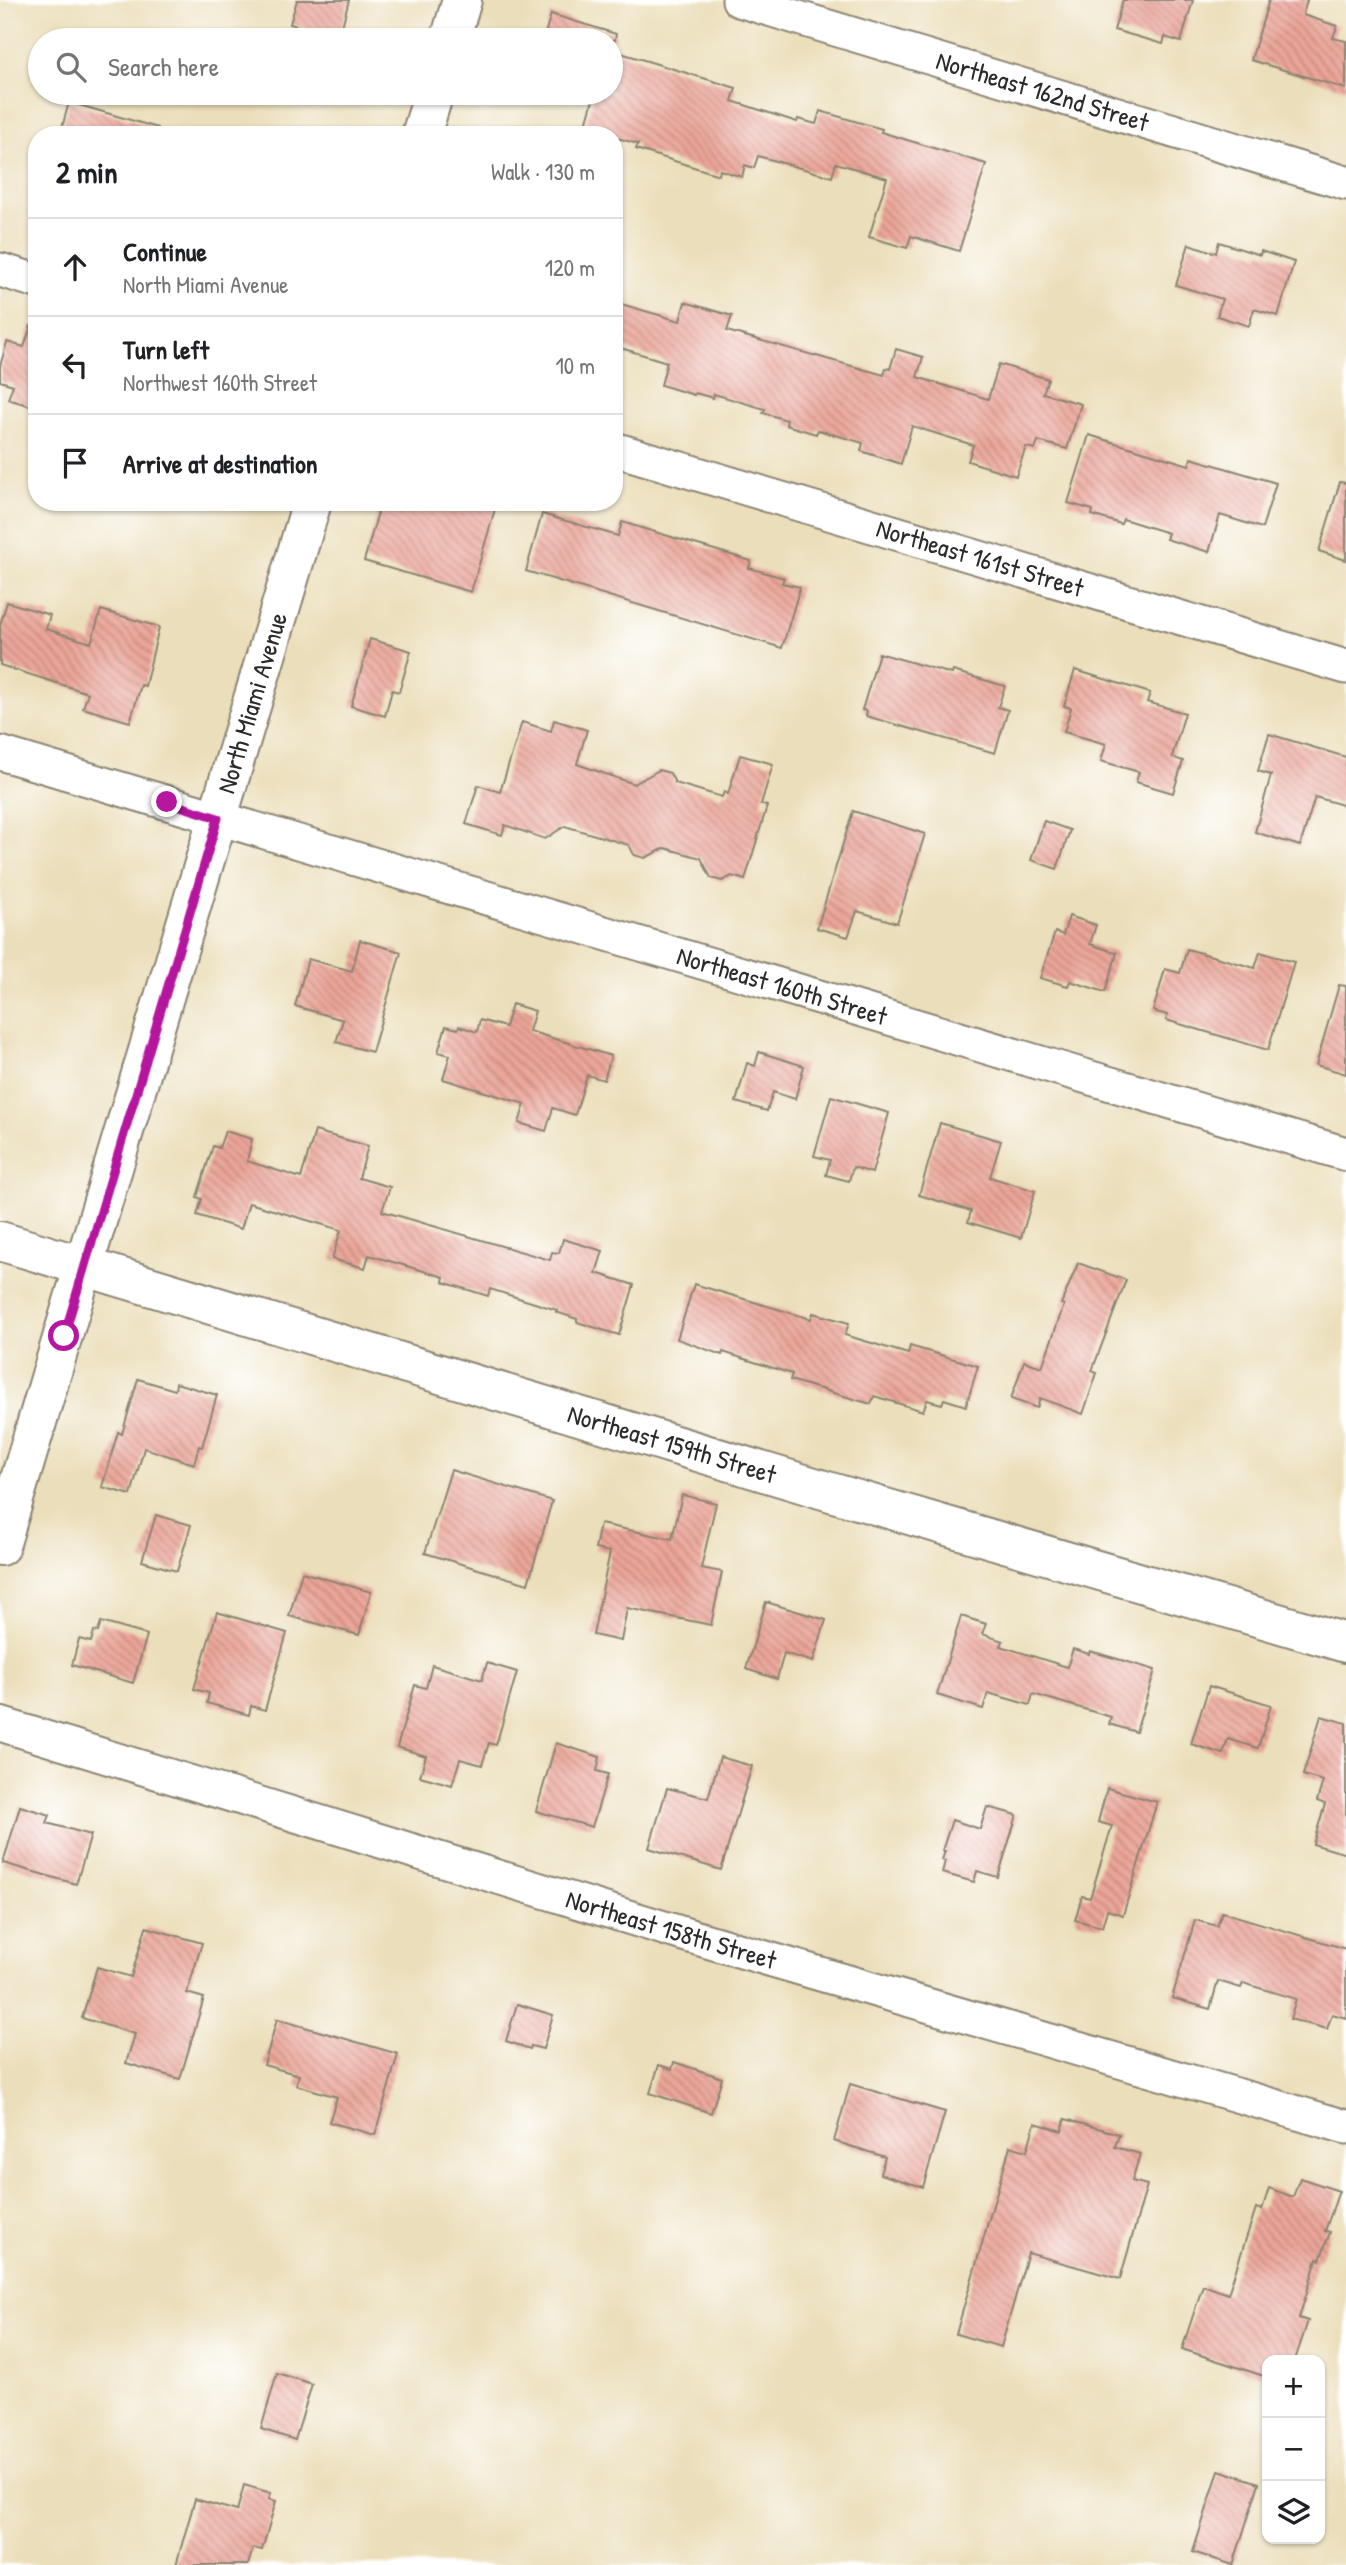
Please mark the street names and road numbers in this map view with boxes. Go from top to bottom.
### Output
street label: Northeast 162nd Street [932,42,1154,140]
street label: Northeast 161st Street [872,510,1089,605]
street label: North Miami Avenue [208,608,295,797]
street label: Northeast 160th Street [673,938,892,1034]
street label: Northeast 159th Street [564,1396,782,1492]
street label: Northeast 158th Street [562,1881,782,1978]

